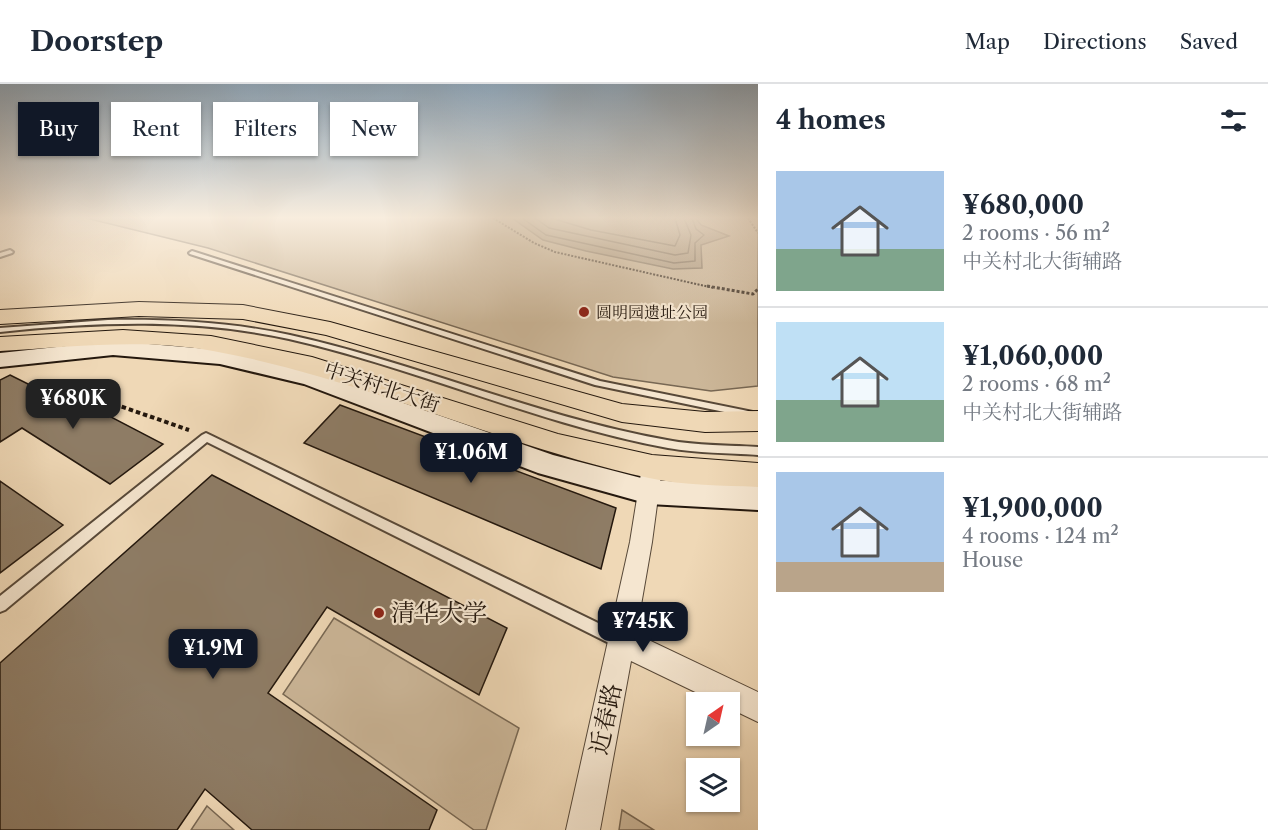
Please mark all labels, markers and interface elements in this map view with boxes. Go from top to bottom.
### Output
text: Doorstep [30,24,163,58]
text: Map [965,29,1010,54]
text: Directions [1043,29,1147,54]
text: Saved [1180,29,1238,54]
chip: Buy [18,102,99,156]
chip: Rent [111,102,201,156]
chip: Filters [213,102,318,156]
chip: New [330,102,418,156]
text: 4 homes [776,104,886,136]
icon: filters [1217,104,1250,137]
text: ¥680,000 [962,189,1084,221]
icon: home [824,195,896,267]
text: 2 rooms · 56 m² [962,221,1110,245]
text: 中关村北大街辅路 [962,249,1122,273]
place label: 圆明园遗址公园 [596,302,708,322]
marker: 圆明园遗址公园 [577,305,591,319]
text: ¥1,060,000 [962,340,1103,372]
icon: home [824,346,896,418]
street label: 中关村北大街 [321,357,443,417]
text: 2 rooms · 68 m² [962,372,1111,396]
pin: ¥680K [31,379,115,430]
text: ¥680K [40,386,106,410]
text: 中关村北大街辅路 [962,400,1122,424]
pin: ¥1.06M [422,433,520,484]
text: ¥1.06M [434,440,508,464]
text: ¥1,900,000 [962,492,1103,524]
icon: home [824,496,896,568]
text: 4 rooms · 124 m² [962,524,1119,548]
text: House [962,548,1023,572]
place label: 清华大学 [391,598,487,627]
pin: ¥745K [601,602,685,653]
marker: 清华大学 [372,606,386,620]
text: ¥745K [612,609,674,633]
pin: ¥1.9M [171,629,255,680]
text: ¥1.9M [183,636,243,660]
street label: 近春路 [584,681,627,757]
north arrow [686,692,740,746]
map controls [686,692,740,812]
button: layers [686,758,740,812]

